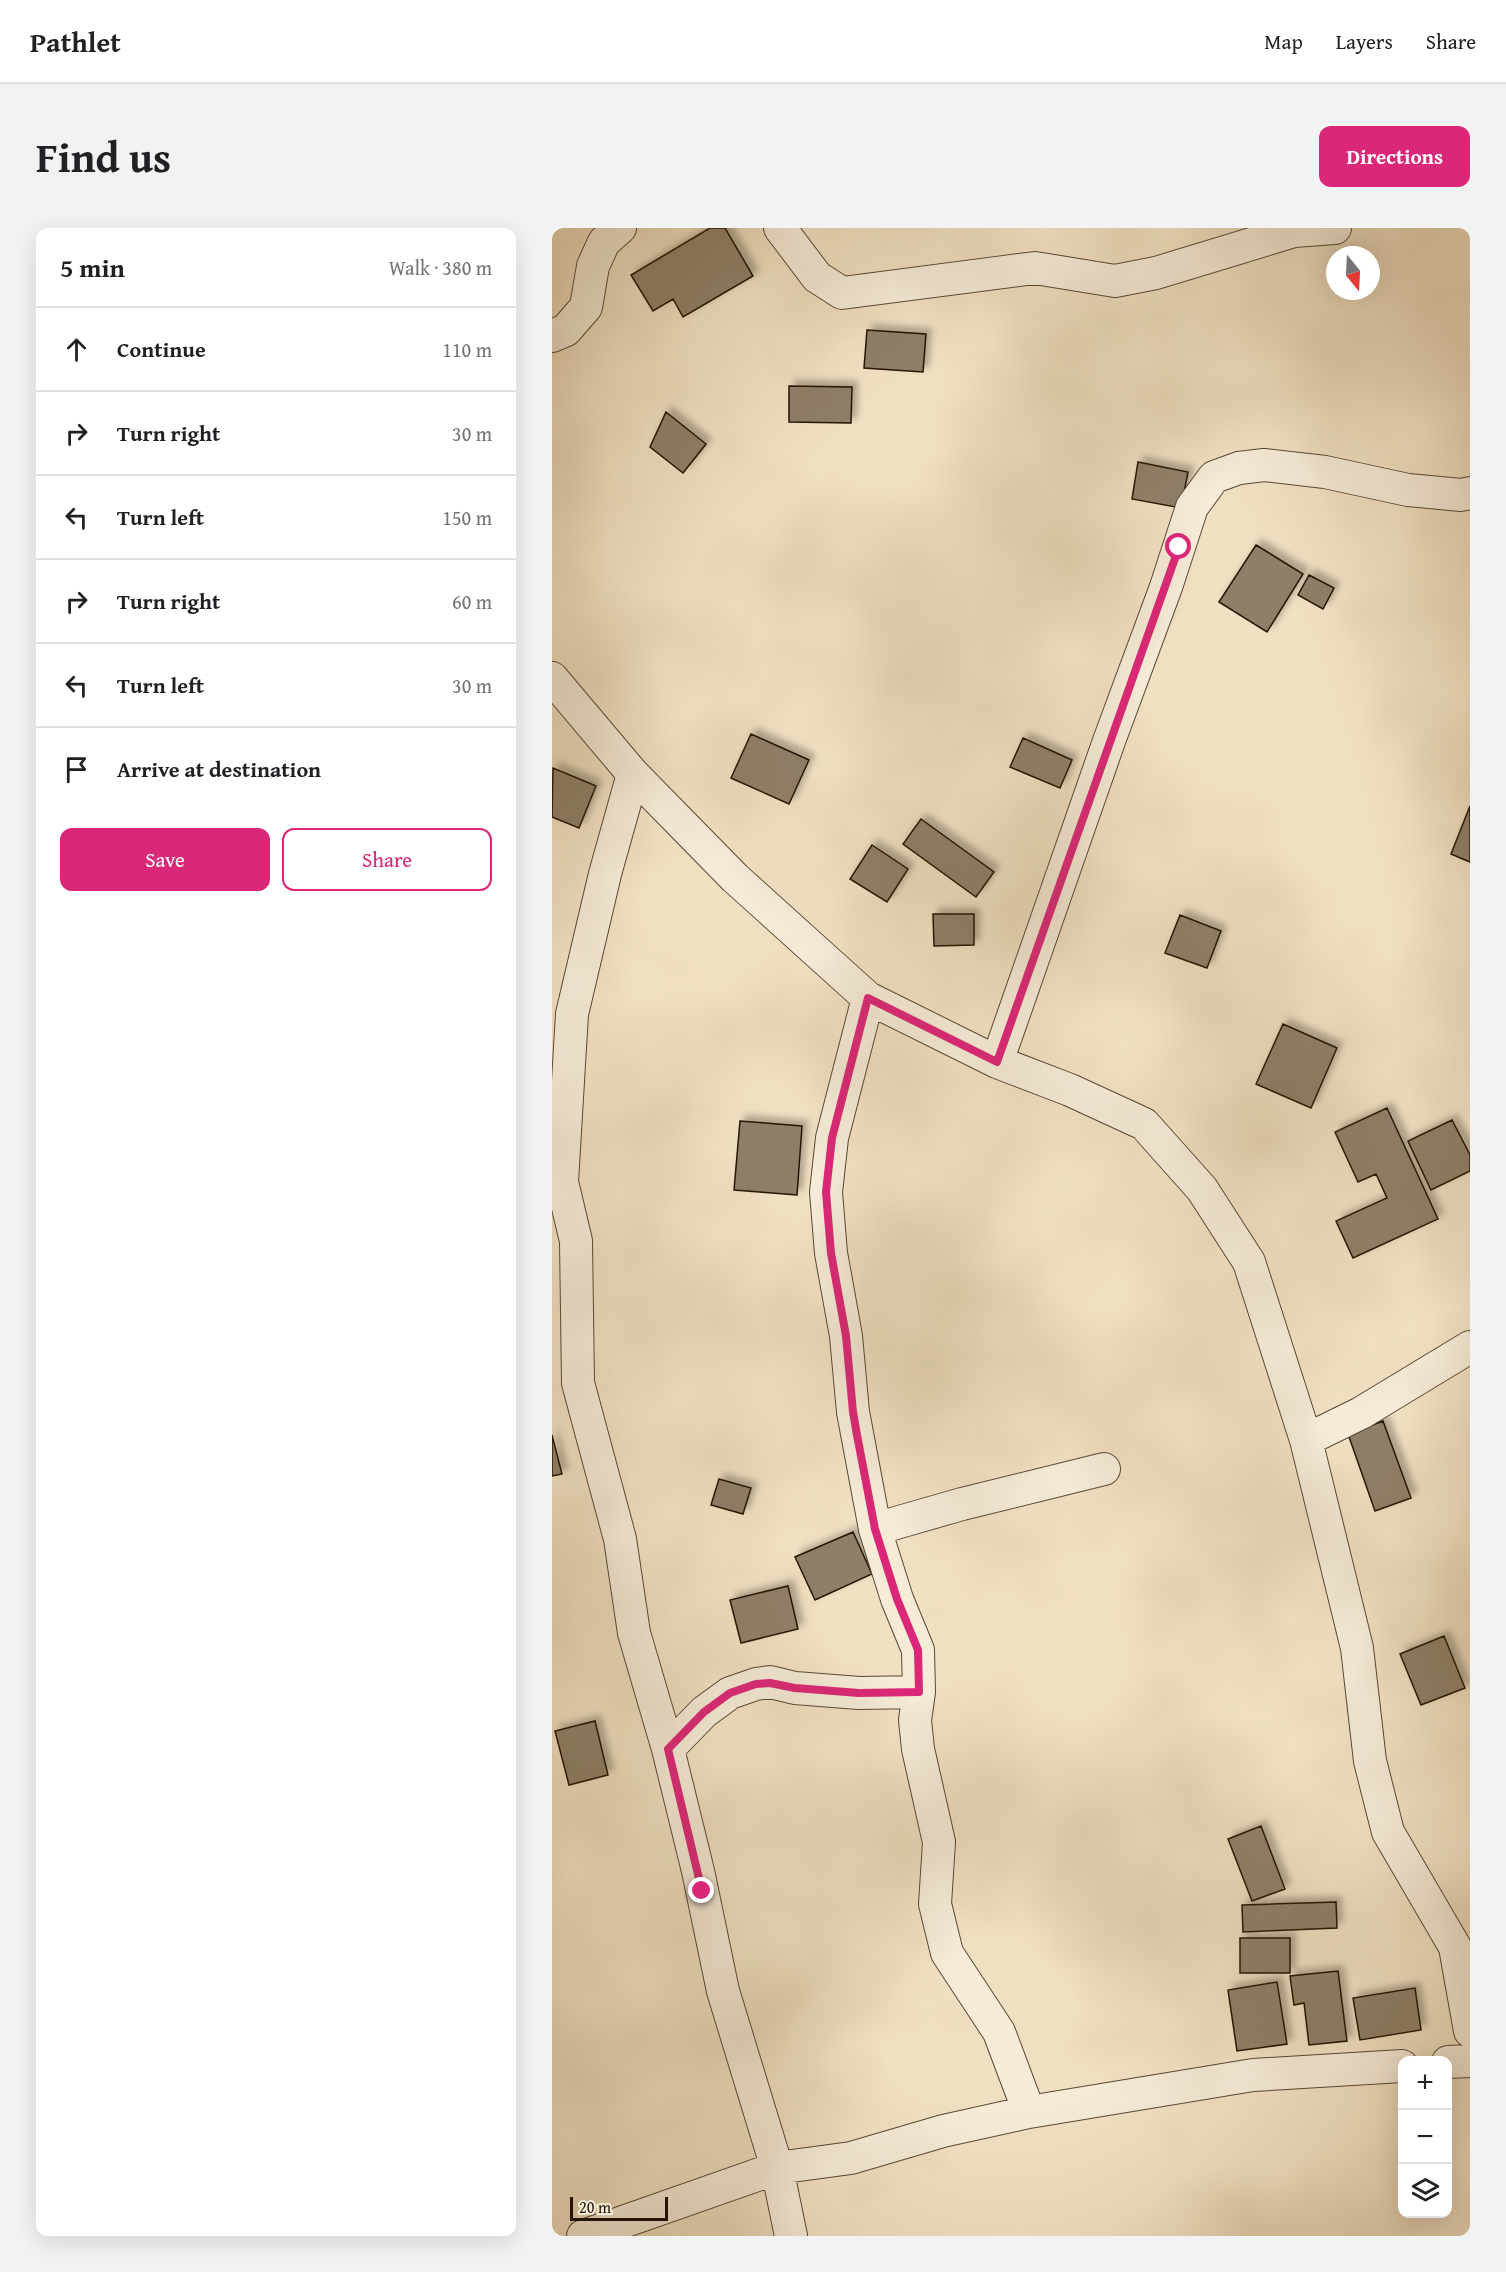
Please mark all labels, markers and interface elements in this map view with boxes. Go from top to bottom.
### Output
text: Pathlet [30,21,121,62]
text: Map [1264,26,1303,57]
text: Layers [1336,26,1393,57]
text: Share [1426,26,1476,57]
text: Find us [36,126,171,187]
button: Directions [1319,126,1470,187]
north arrow [1326,246,1380,300]
text: 5 min [60,248,125,287]
text: Walk · 380 m [389,253,492,282]
icon: ahead [60,333,93,366]
text: Continue [117,333,206,365]
text: 110 m [442,335,492,364]
icon: right [60,417,93,450]
text: Turn right [117,417,220,449]
text: 30 m [452,419,492,448]
icon: left [60,501,93,534]
text: Turn left [117,501,204,533]
text: 150 m [442,503,492,532]
route start [1165,533,1191,559]
icon: right [60,585,93,618]
text: Turn right [117,585,220,617]
text: 60 m [452,587,492,616]
icon: left [60,669,93,702]
text: Turn left [117,669,204,701]
text: 30 m [452,671,492,700]
icon: arrive [60,753,93,786]
text: Arrive at destination [117,753,321,785]
button: Save [60,828,270,891]
button: Share [282,828,492,891]
route end [688,1877,714,1903]
map controls [1398,2056,1452,2218]
button: + [1398,2056,1452,2110]
button: − [1398,2110,1452,2164]
button: layers [1398,2164,1452,2218]
scale bar [570,2194,668,2222]
text: 20 m [579,2195,611,2219]

